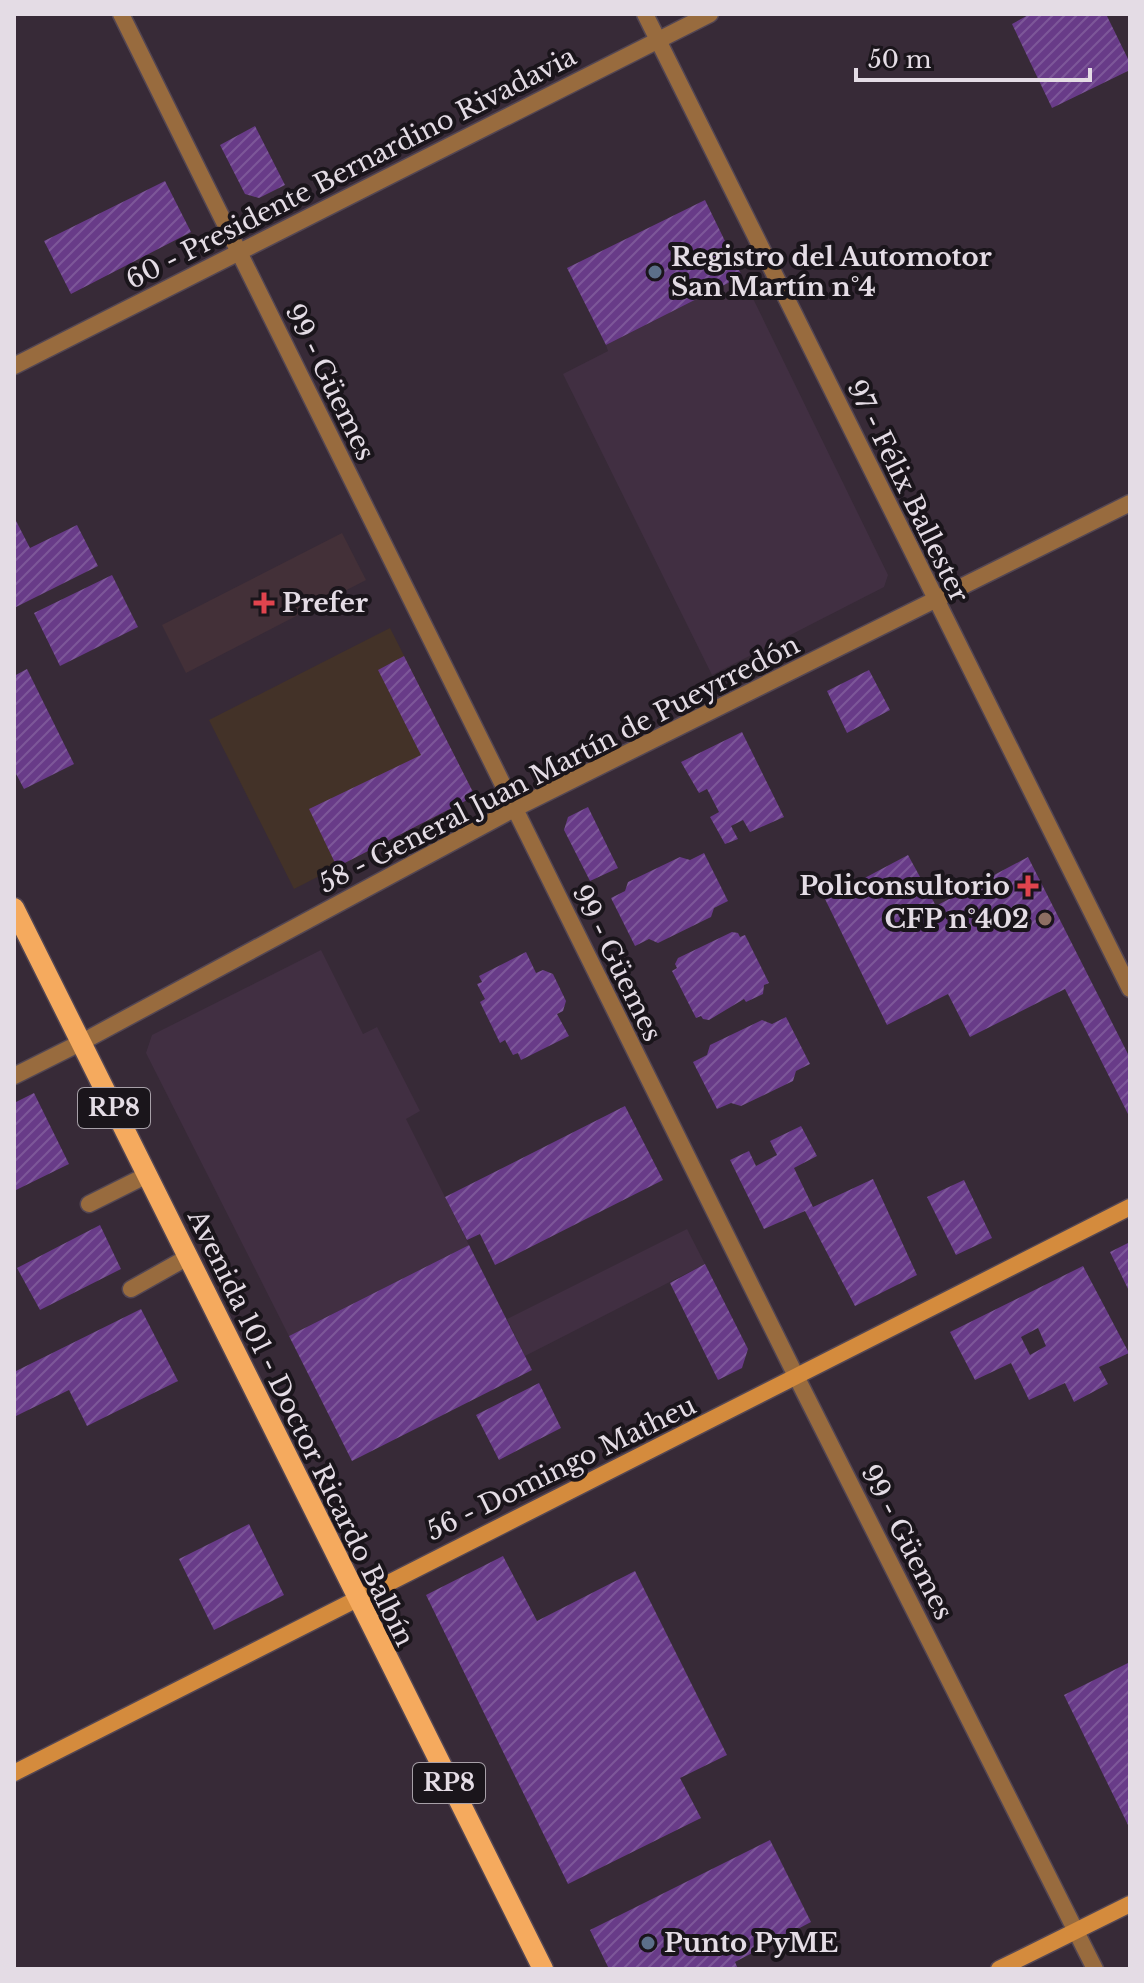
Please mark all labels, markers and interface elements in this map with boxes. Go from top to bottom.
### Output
scale bar [856,32,1090,82]
street label: 60 - Presidente Bernardino Rivadavia [121,40,582,296]
text: 50 m [868,45,932,74]
place label: Registro del Automotor San Martín n°4 [671,241,992,303]
marker: Registro del Automotor San Martín n°4 [646,263,664,281]
street label: 99 - Güemes [278,299,382,465]
street label: 97 - Félix Ballester [840,375,976,608]
place label: Prefer [282,587,368,619]
marker: Prefer [253,592,275,614]
street label: 58 - General Juan Martín de Pueyrredón [313,628,805,900]
place label: Policonsultorio [799,870,1010,902]
marker: Policonsultorio [1017,875,1039,897]
street label: 99 - Güemes [565,880,669,1046]
place label: CFP n°402 [884,903,1029,935]
marker: CFP n°402 [1036,910,1054,928]
road number: RP8 [78,1088,150,1128]
street label: Avenida 101 - Doctor Ricardo Balbín [181,1204,421,1652]
street label: 56 - Domingo Matheu [421,1389,701,1547]
street label: 99 - Güemes [854,1459,960,1625]
road number: RP8 [413,1763,485,1803]
place label: Punto PyME [664,1927,838,1959]
marker: Punto PyME [639,1934,657,1952]

